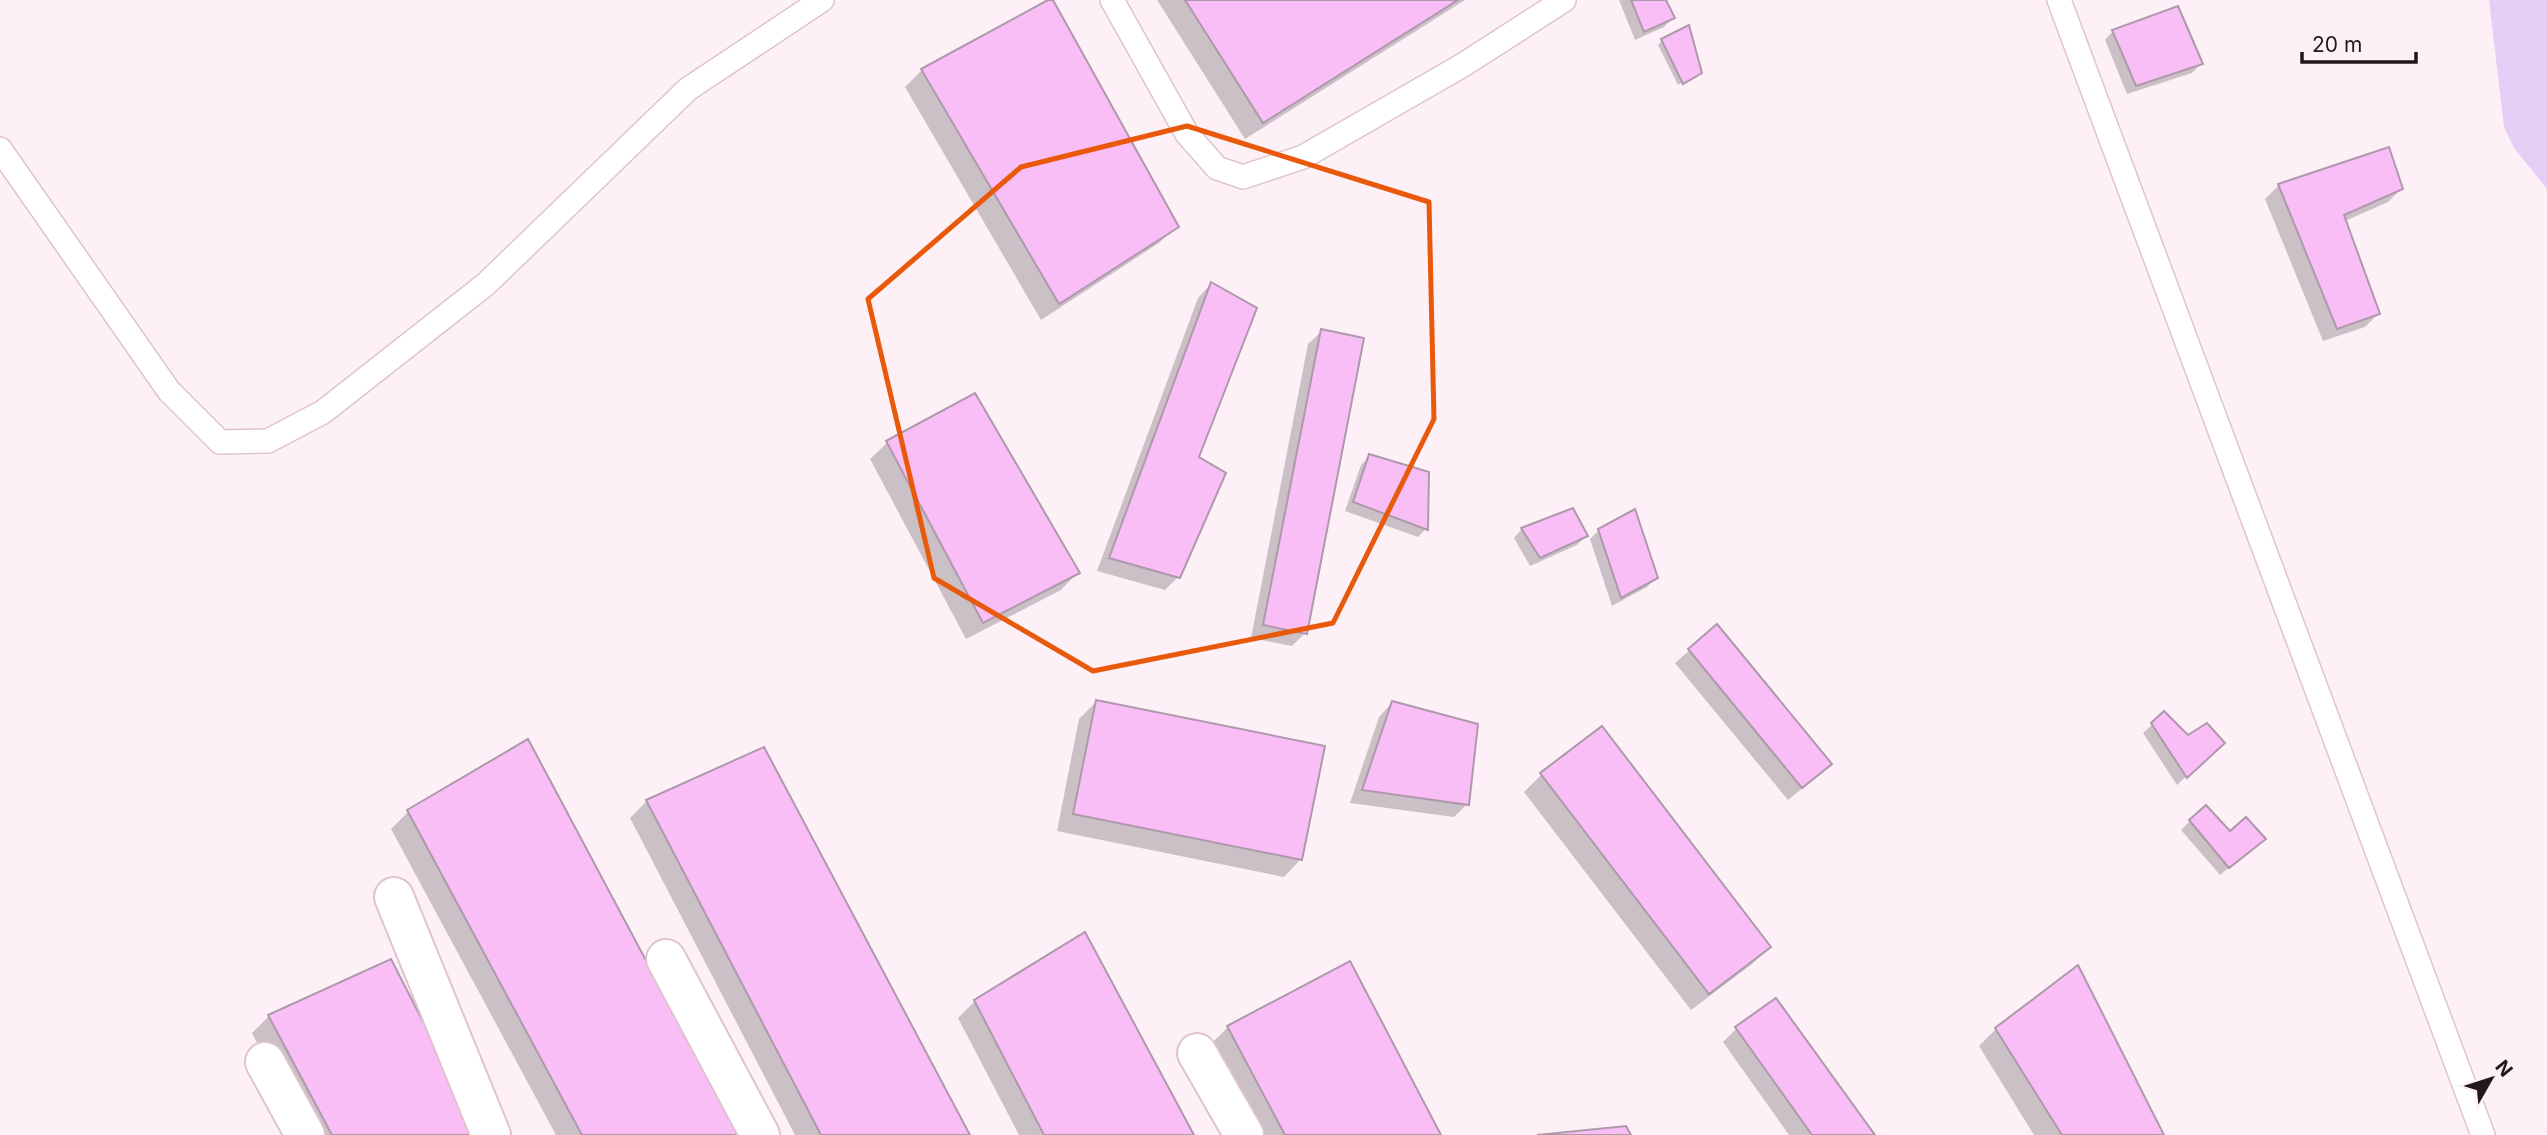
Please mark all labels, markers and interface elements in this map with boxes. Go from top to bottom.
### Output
scale bar [2302,21,2416,65]
text: 20 m [2312,32,2362,57]
north arrow [2456,1044,2526,1114]
text: N [2490,1056,2517,1081]

